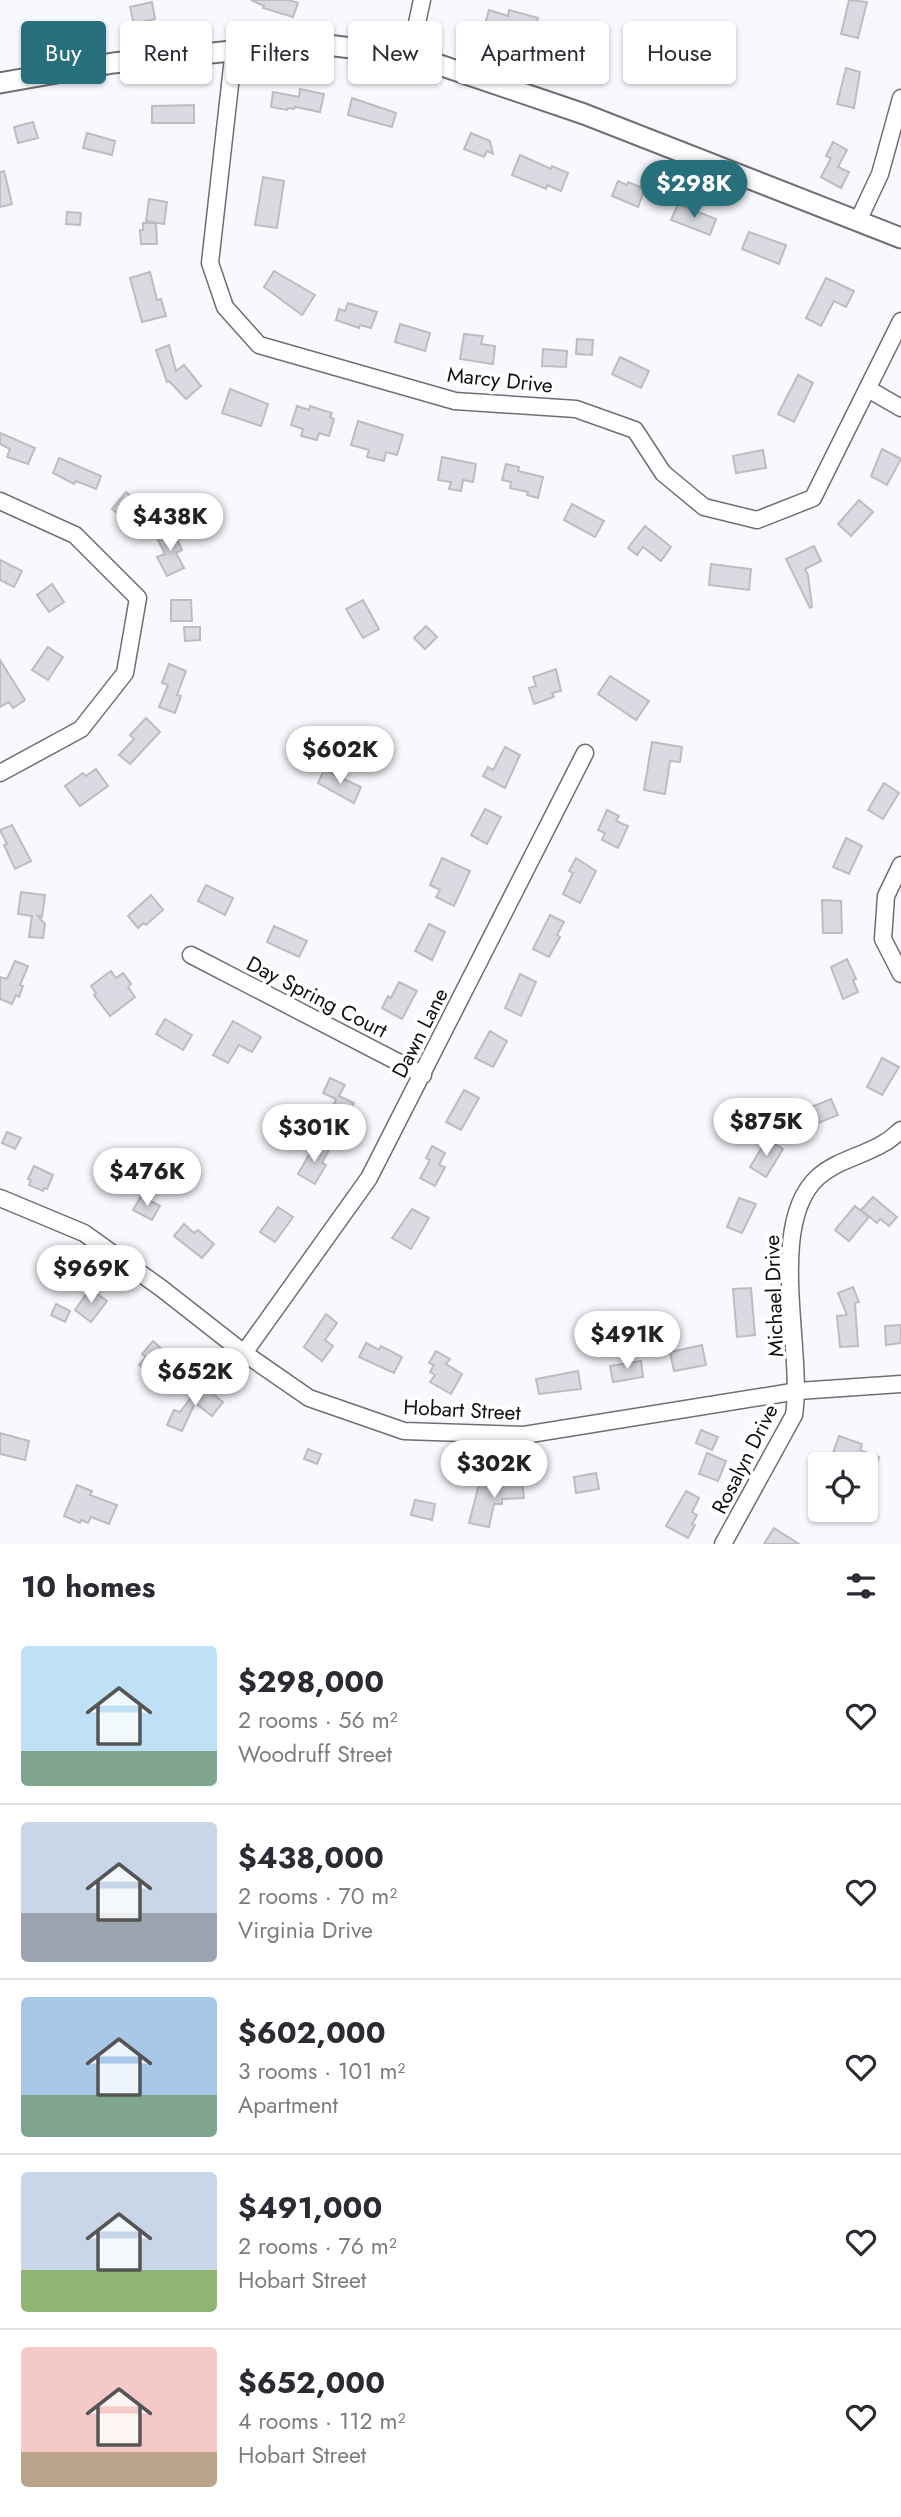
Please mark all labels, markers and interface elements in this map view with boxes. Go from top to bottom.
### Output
chip: Buy [21,21,106,84]
chip: Rent [120,21,212,84]
chip: Filters [226,21,334,84]
chip: New [348,21,442,84]
chip: Apartment [456,21,609,84]
chip: House [623,21,736,84]
pin: $298K [645,160,743,220]
text: $298K [656,166,732,200]
street label: Marcy Drive [446,360,555,400]
pin: $438K [121,494,219,553]
text: $438K [132,499,208,533]
pin: $602K [291,726,389,786]
text: $602K [302,732,378,766]
street label: Day Spring Court [241,949,393,1045]
street label: Dawn Lane [385,983,456,1083]
pin: $875K [717,1098,815,1158]
pin: $301K [265,1104,363,1164]
text: $875K [729,1104,803,1138]
text: $301K [278,1110,350,1144]
pin: $476K [98,1148,196,1208]
text: $476K [109,1154,185,1188]
street label: Michael Drive [757,1234,791,1358]
pin: $969K [42,1246,140,1305]
text: $969K [53,1251,129,1285]
pin: $491K [578,1312,676,1371]
text: $491K [590,1317,664,1351]
pin: $652K [146,1348,244,1408]
text: $652K [157,1354,233,1388]
street label: Hobart Street [403,1392,521,1428]
street label: Rosalyn Drive [704,1399,786,1519]
pin: $302K [445,1440,543,1500]
text: $302K [457,1446,531,1480]
map controls [808,1452,878,1522]
button: locate [808,1452,878,1522]
text: 10 homes [21,1565,155,1608]
icon: filters [842,1567,880,1605]
text: $298,000 [238,1660,384,1703]
icon: home [77,1674,161,1758]
icon: heart [842,1697,880,1735]
text: 2 rooms · 56 m² [238,1703,398,1737]
text: Woodruff Street [238,1737,392,1771]
text: $438,000 [238,1836,384,1879]
icon: home [77,1850,161,1934]
icon: heart [842,1873,880,1911]
text: 2 rooms · 70 m² [238,1879,397,1913]
text: Virginia Drive [238,1913,373,1947]
text: $602,000 [238,2011,386,2054]
icon: home [77,2025,161,2109]
icon: heart [842,2048,880,2086]
text: 3 rooms · 101 m² [238,2054,405,2088]
text: Apartment [238,2088,338,2122]
text: $491,000 [238,2186,382,2229]
icon: home [77,2200,161,2284]
icon: heart [842,2223,880,2261]
text: 2 rooms · 76 m² [238,2229,397,2263]
text: Hobart Street [238,2263,366,2297]
text: $652,000 [238,2361,385,2404]
icon: home [77,2375,161,2459]
icon: heart [842,2398,880,2436]
text: 4 rooms · 112 m² [238,2404,405,2438]
text: Hobart Street [238,2438,366,2472]

